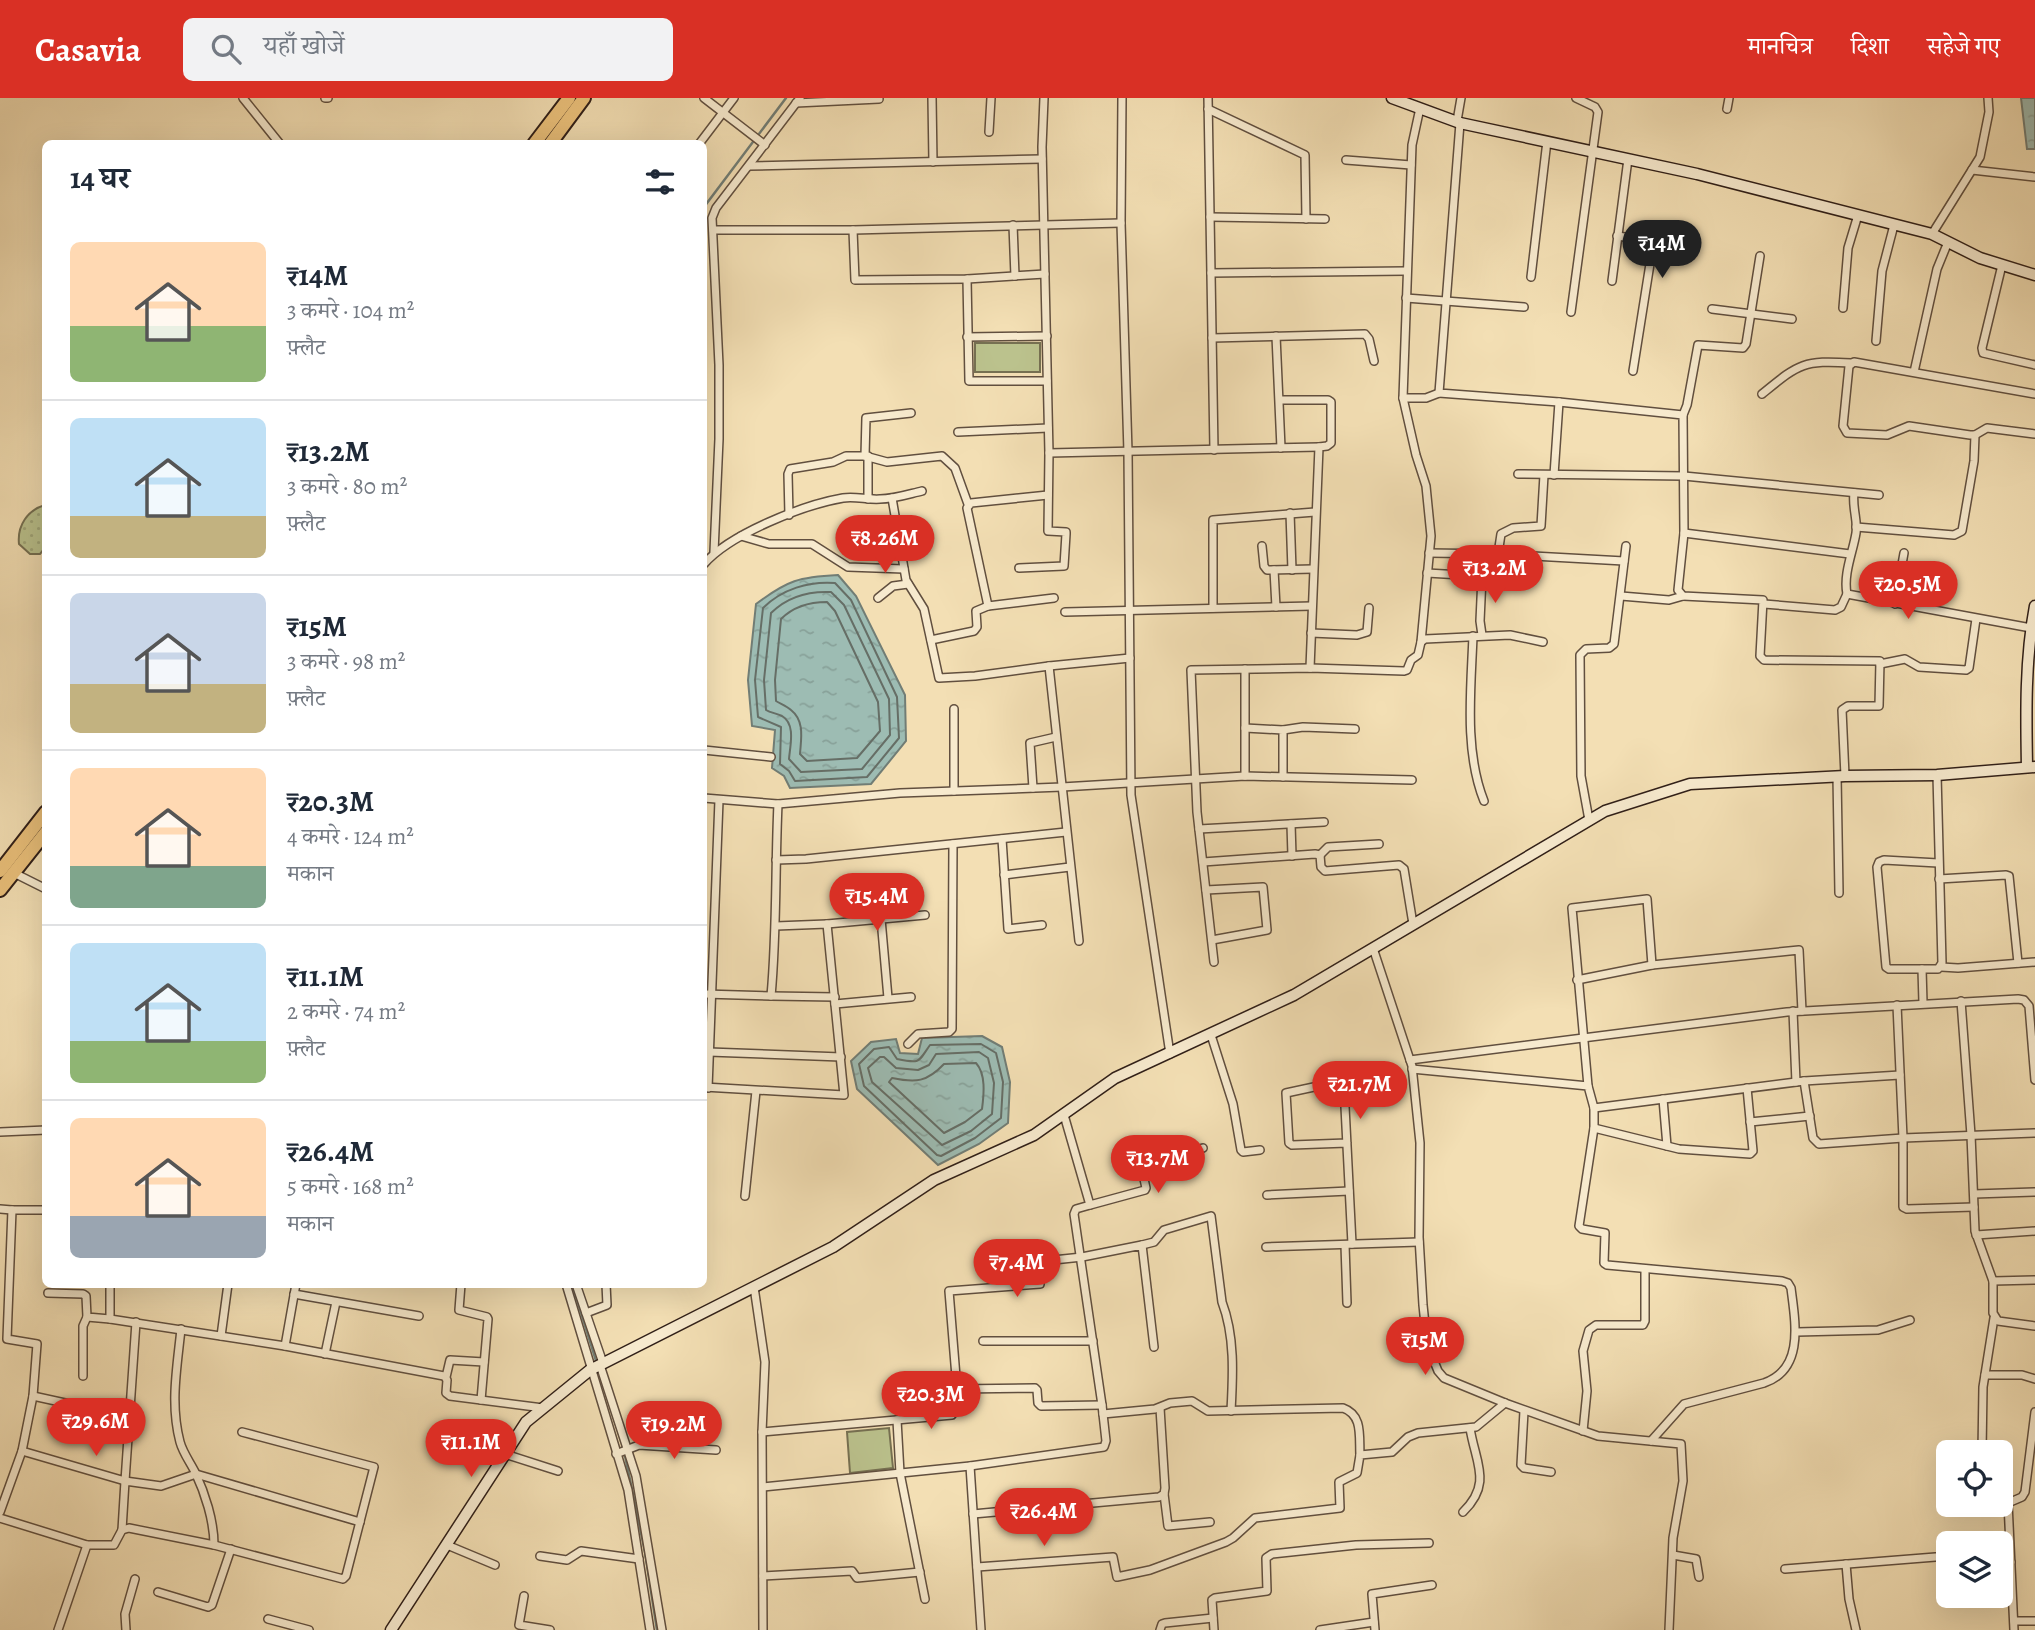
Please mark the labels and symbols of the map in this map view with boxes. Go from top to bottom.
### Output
pin: ₹14M [1621,220,1703,280]
pin: ₹8.26M [828,516,942,575]
pin: ₹13.2M [1438,546,1552,605]
pin: ₹20.5M [1851,561,1965,621]
pin: ₹15.4M [820,874,934,933]
pin: ₹21.7M [1303,1062,1417,1121]
pin: ₹13.7M [1101,1136,1215,1195]
pin: ₹7.4M [968,1240,1066,1299]
pin: ₹15M [1384,1318,1466,1377]
pin: ₹20.3M [874,1372,988,1431]
pin: ₹29.6M [39,1398,153,1458]
pin: ₹19.2M [617,1402,731,1461]
pin: ₹11.1M [414,1420,528,1479]
pin: ₹26.4M [987,1488,1101,1548]

